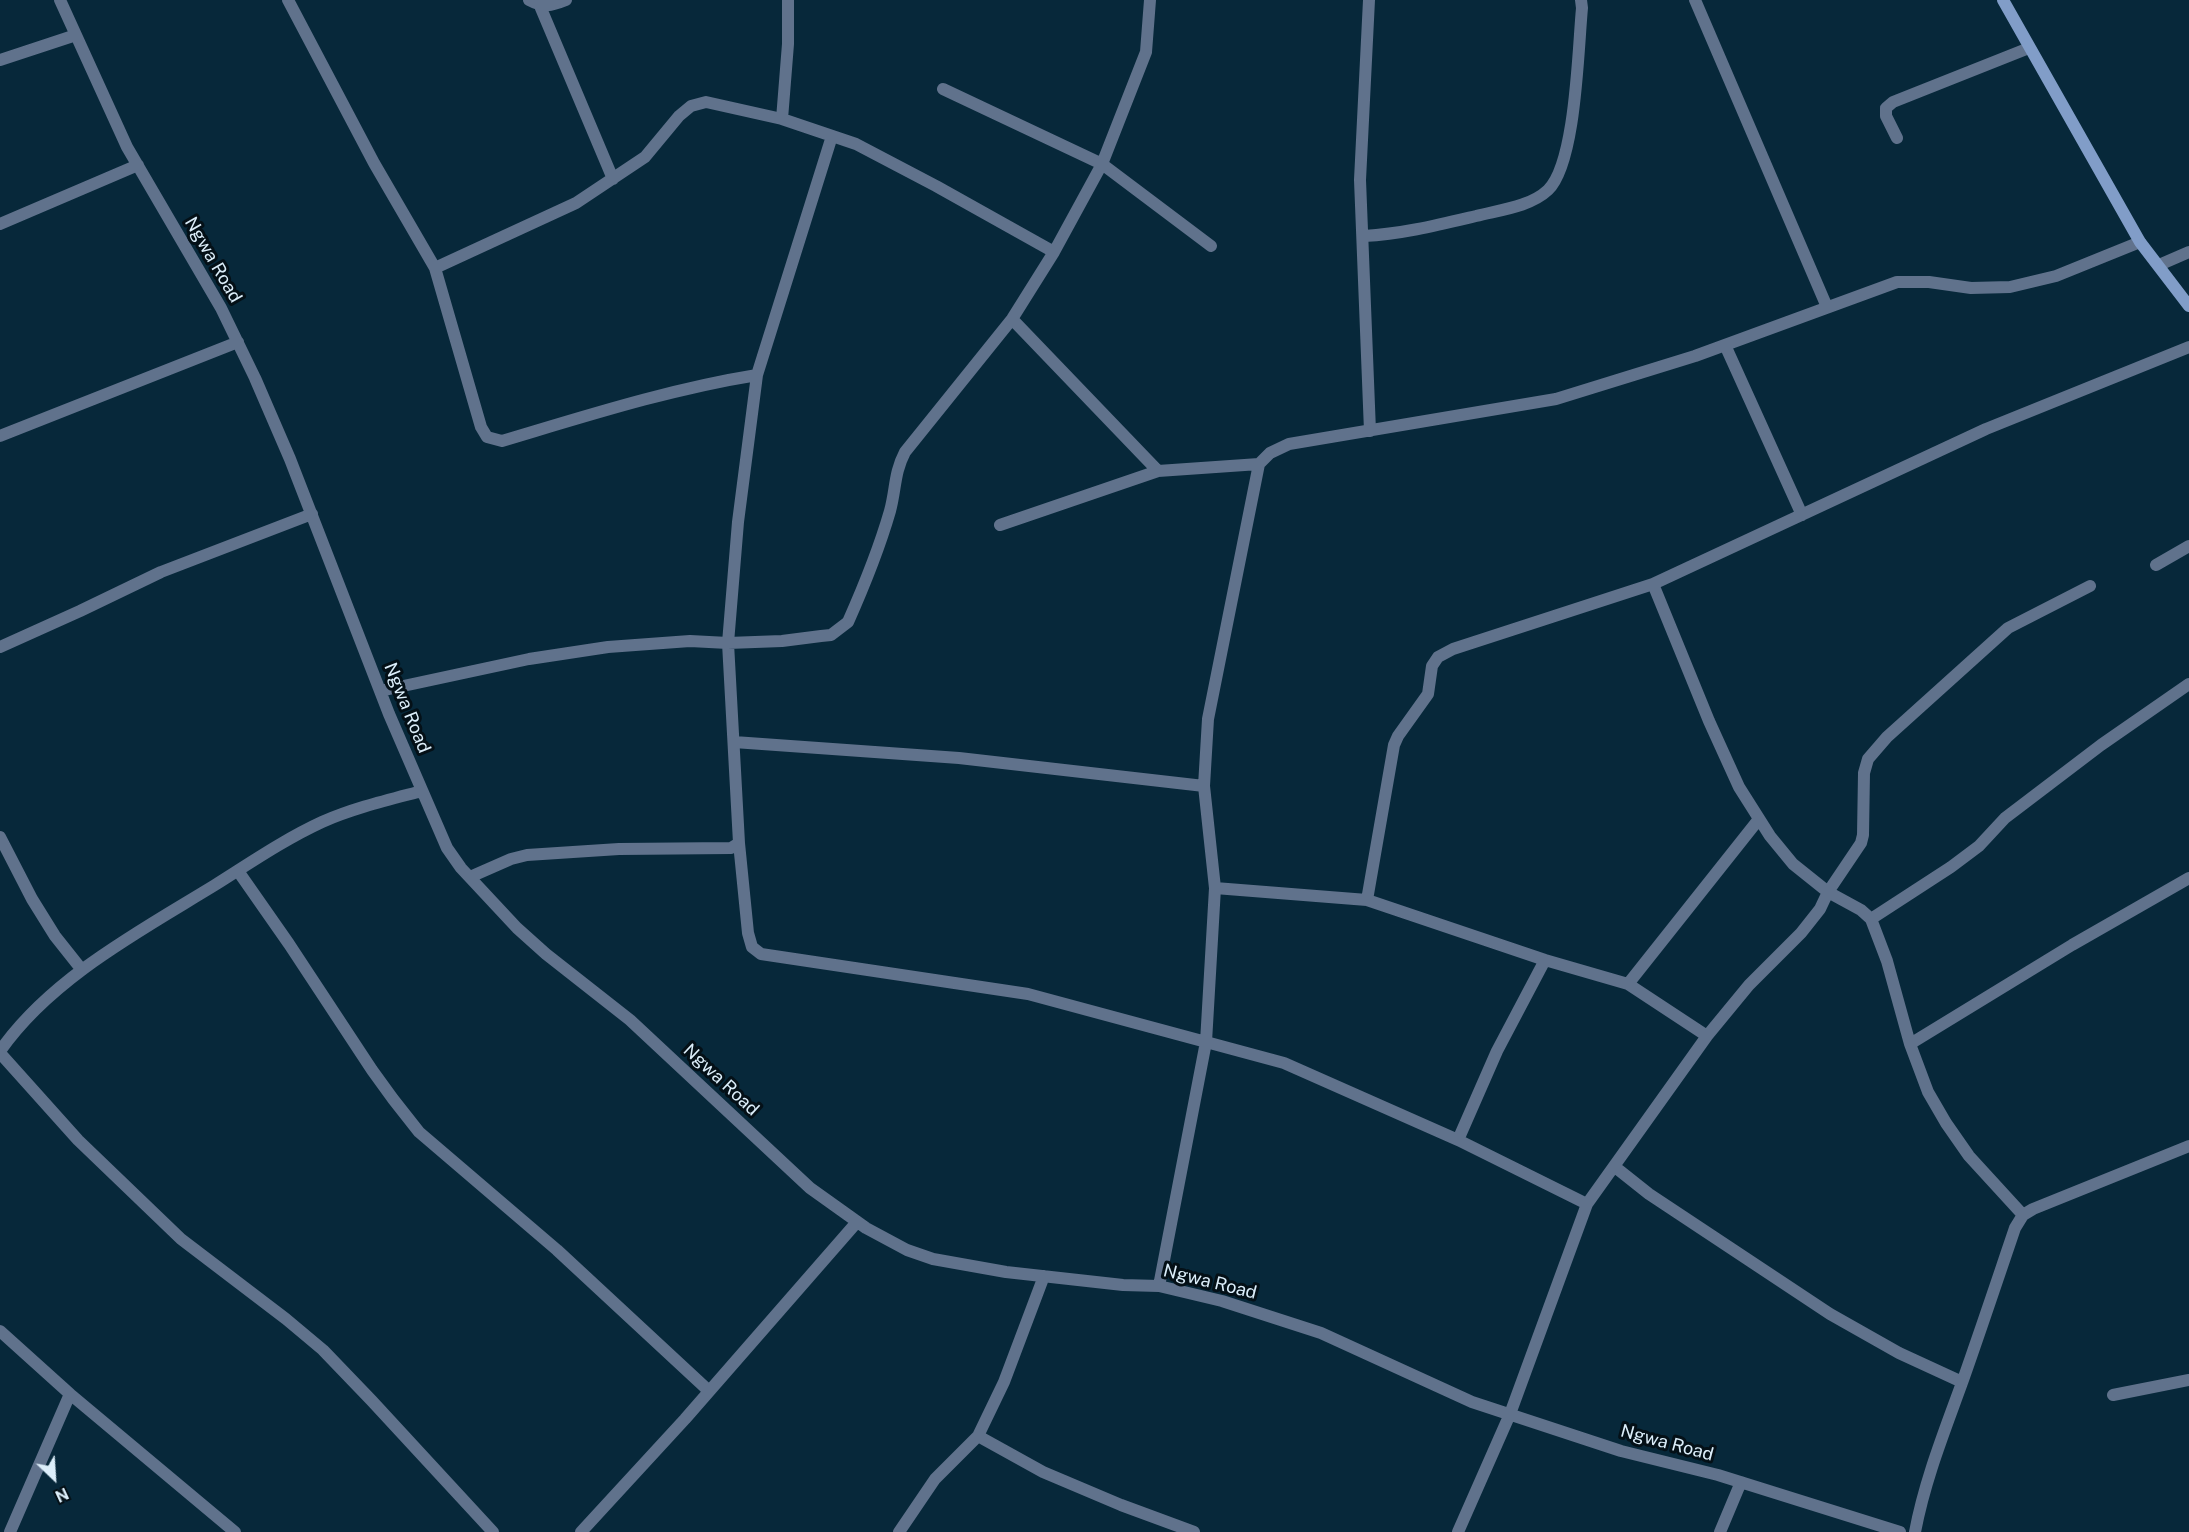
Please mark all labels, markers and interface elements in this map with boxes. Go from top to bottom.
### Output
street label: Ngwa Road [180,213,246,307]
street label: Ngwa Road [379,660,435,756]
street label: Ngwa Road [679,1040,763,1120]
street label: Ngwa Road [1161,1260,1259,1304]
street label: Ngwa Road [1618,1420,1716,1466]
north arrow [24,1448,84,1508]
text: N [52,1484,72,1506]

